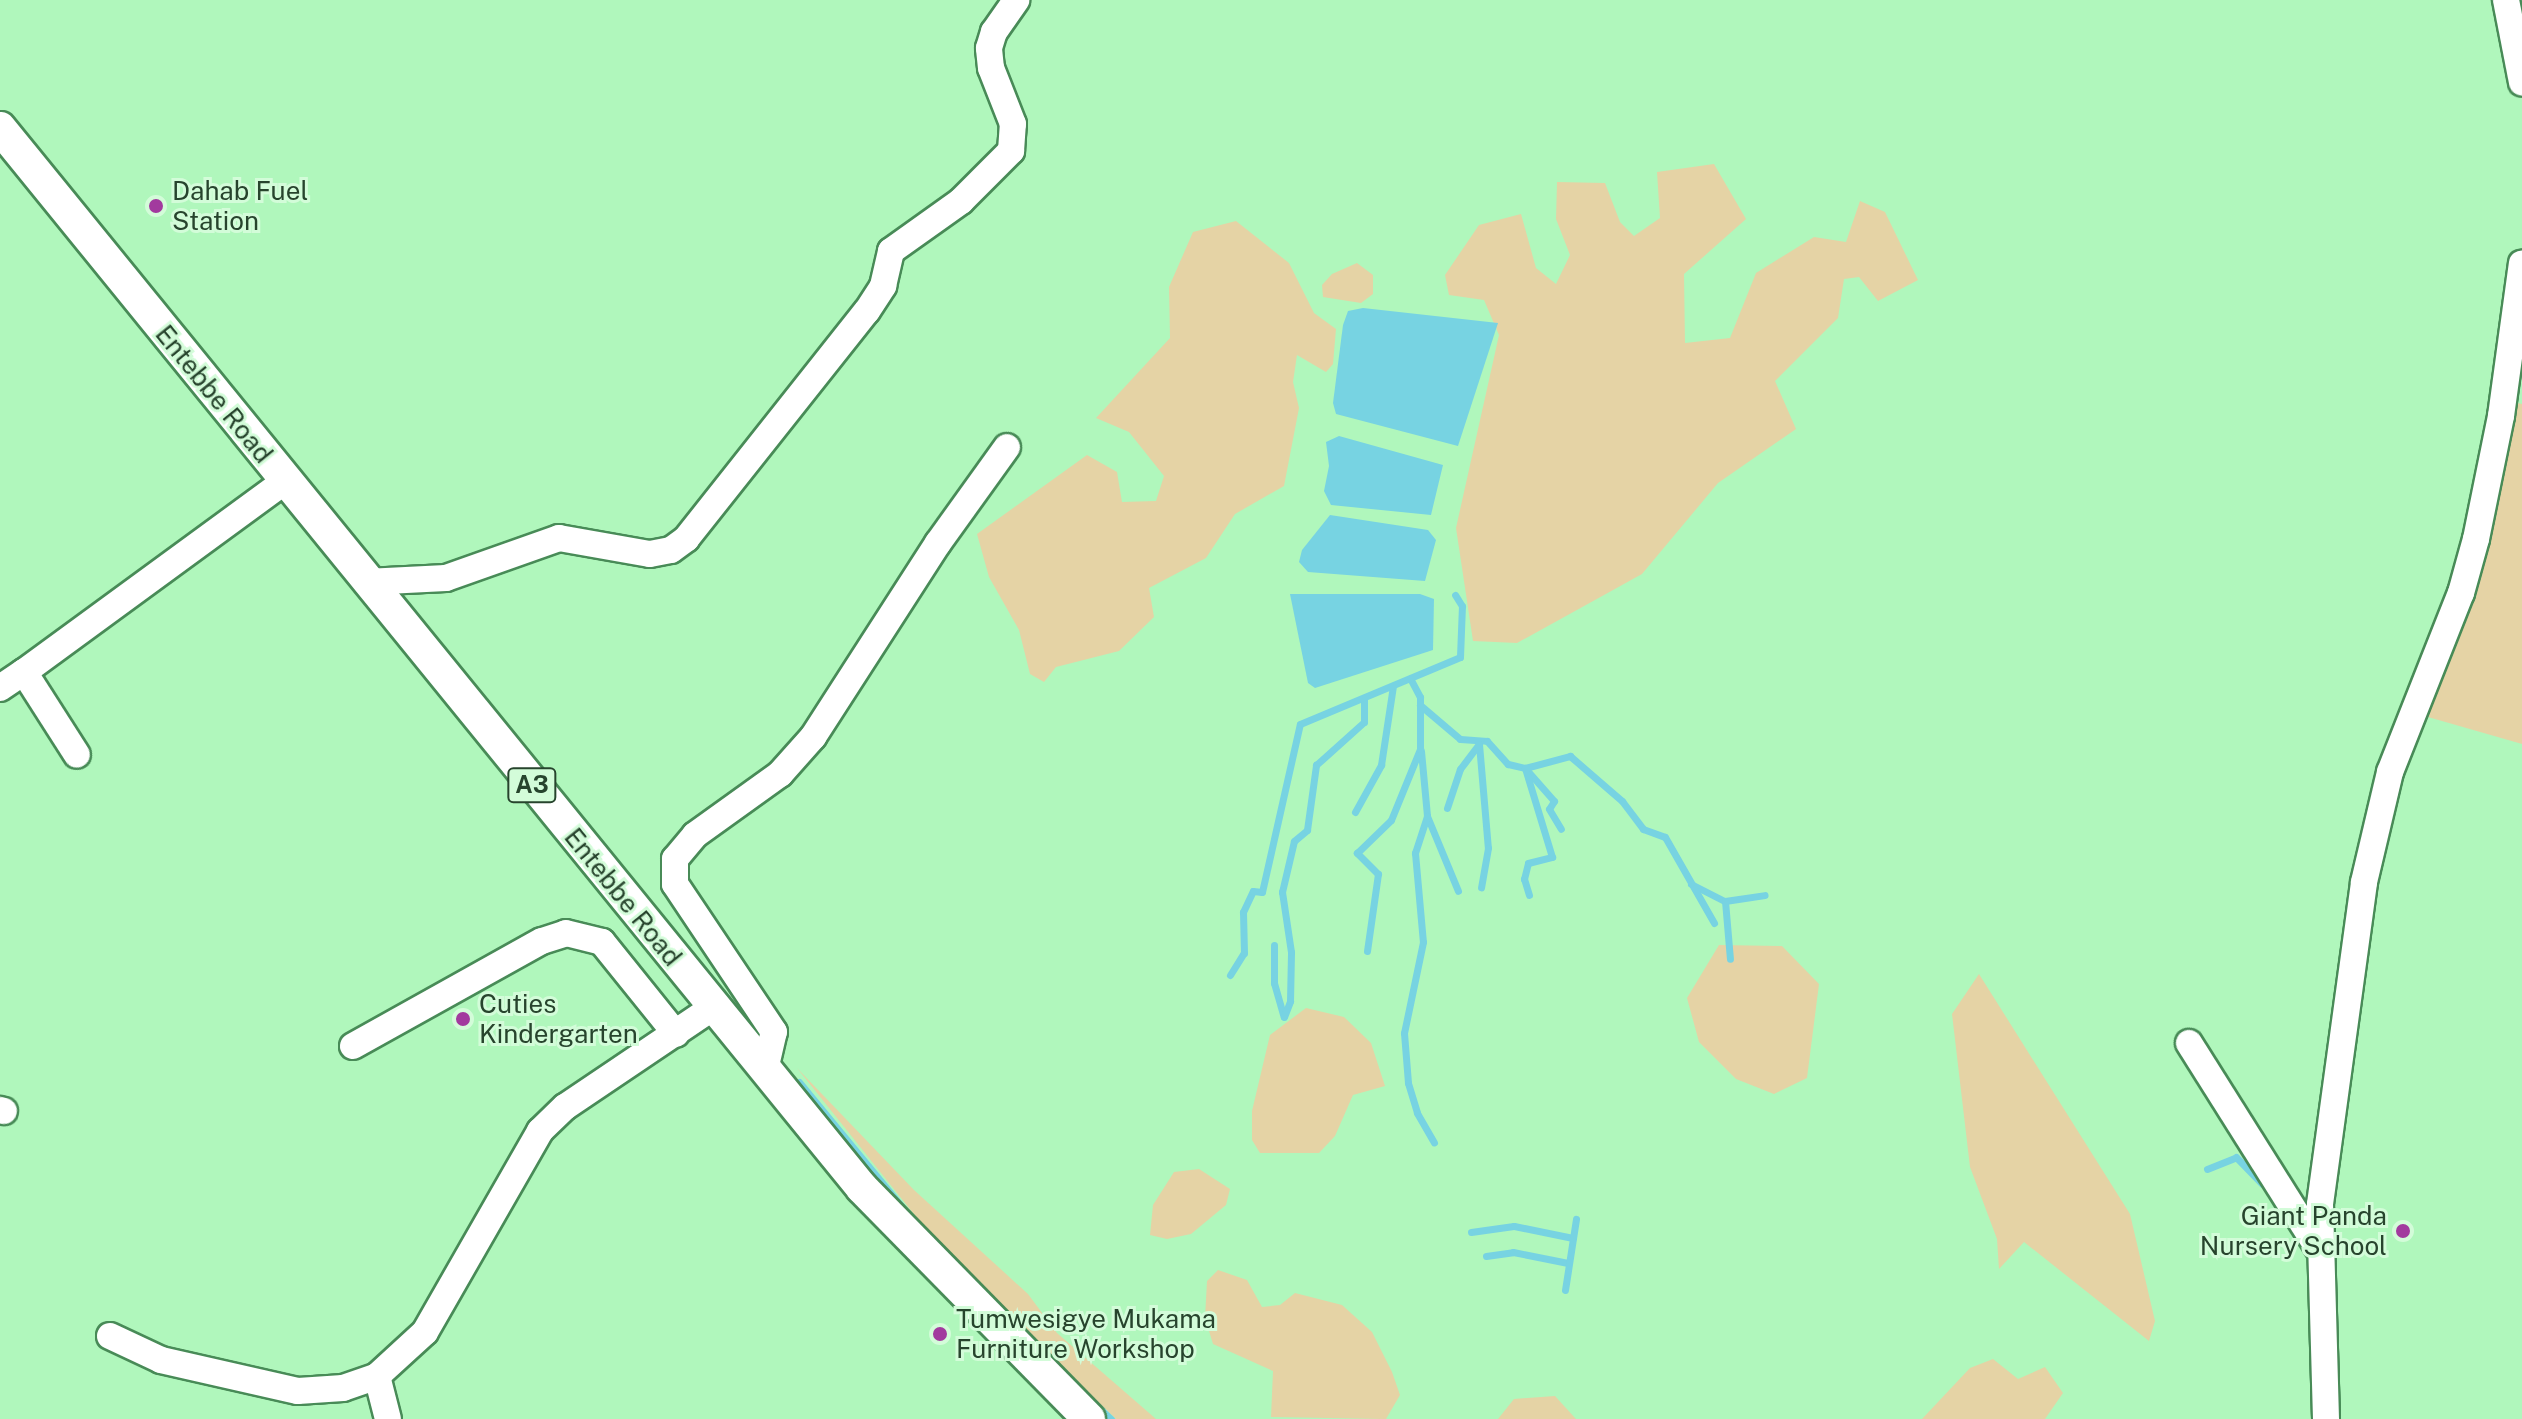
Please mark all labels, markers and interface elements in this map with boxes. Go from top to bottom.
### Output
place label: Dahab Fuel Station [172,175,308,236]
marker: Dahab Fuel Station [147,197,165,215]
street label: Entebbe Road [149,319,279,469]
road number: A3 [506,765,558,805]
street label: Entebbe Road [558,822,688,972]
place label: Cuties Kindergarten [479,988,638,1050]
marker: Cuties Kindergarten [454,1010,472,1028]
place label: Giant Panda Nursery School [2200,1200,2387,1262]
marker: Giant Panda Nursery School [2394,1222,2412,1240]
place label: Tumwesigye Mukama Furniture Workshop [956,1303,1216,1364]
marker: Tumwesigye Mukama Furniture Workshop [931,1325,949,1343]

